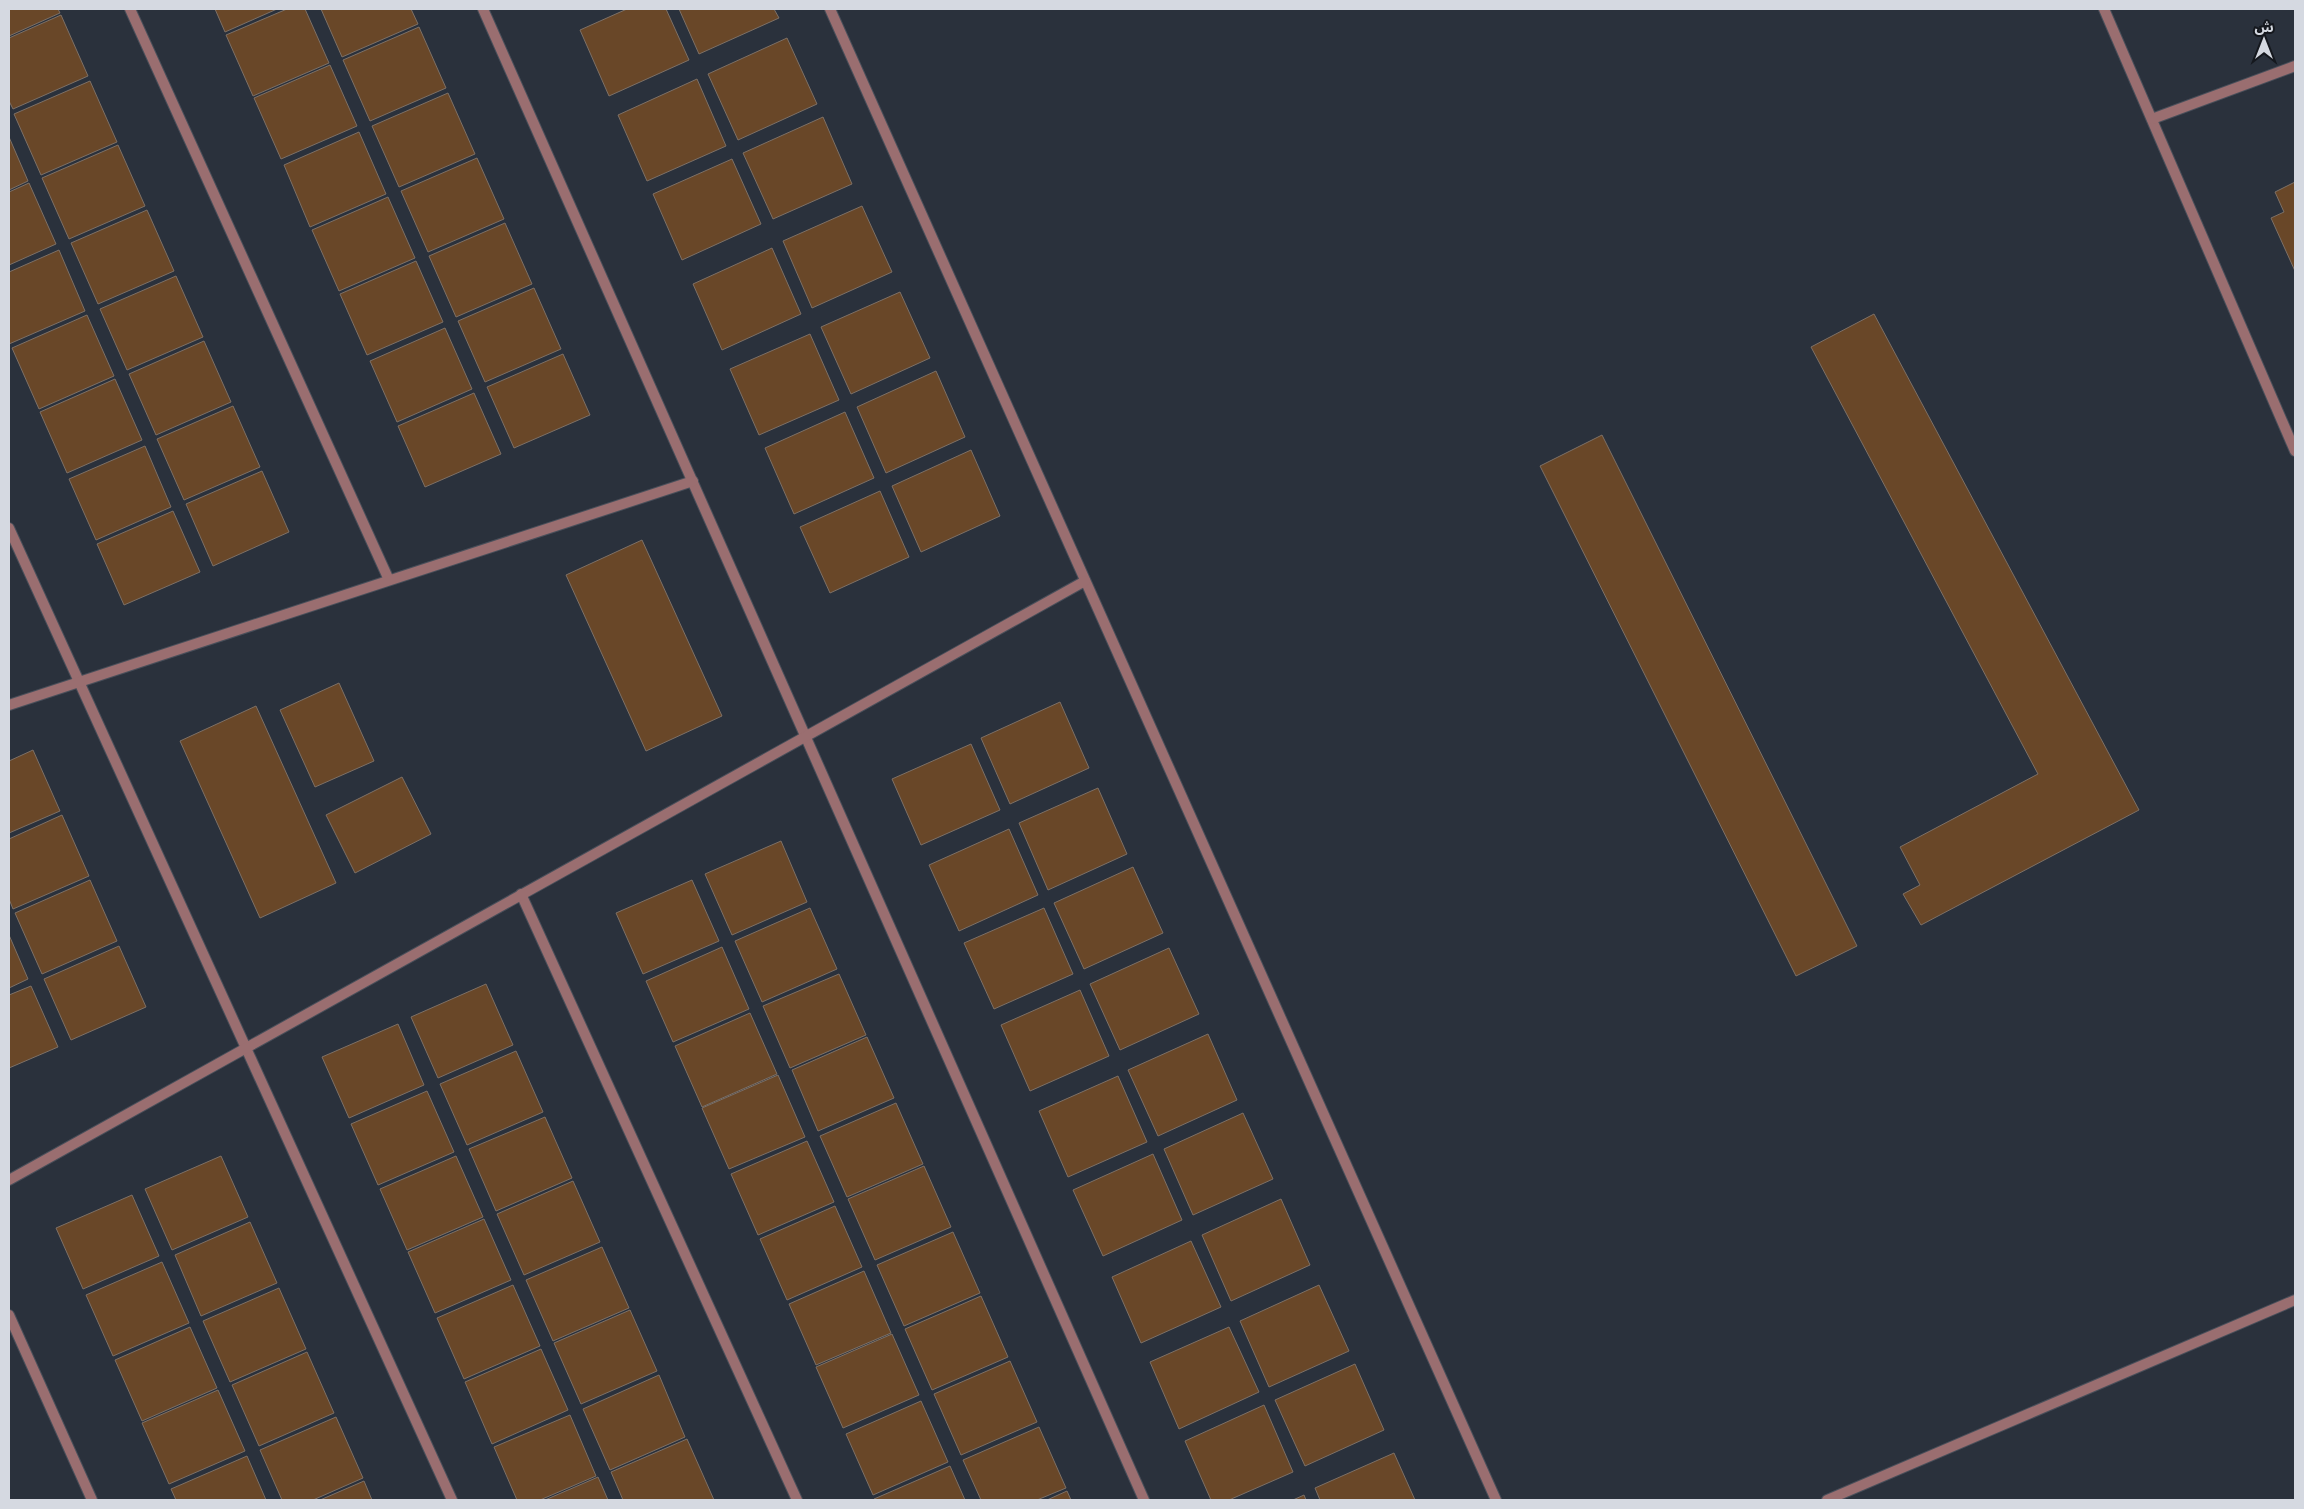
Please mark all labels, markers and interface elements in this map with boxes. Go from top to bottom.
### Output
north arrow [2239,15,2289,65]
text: ش [2254,18,2274,36]

